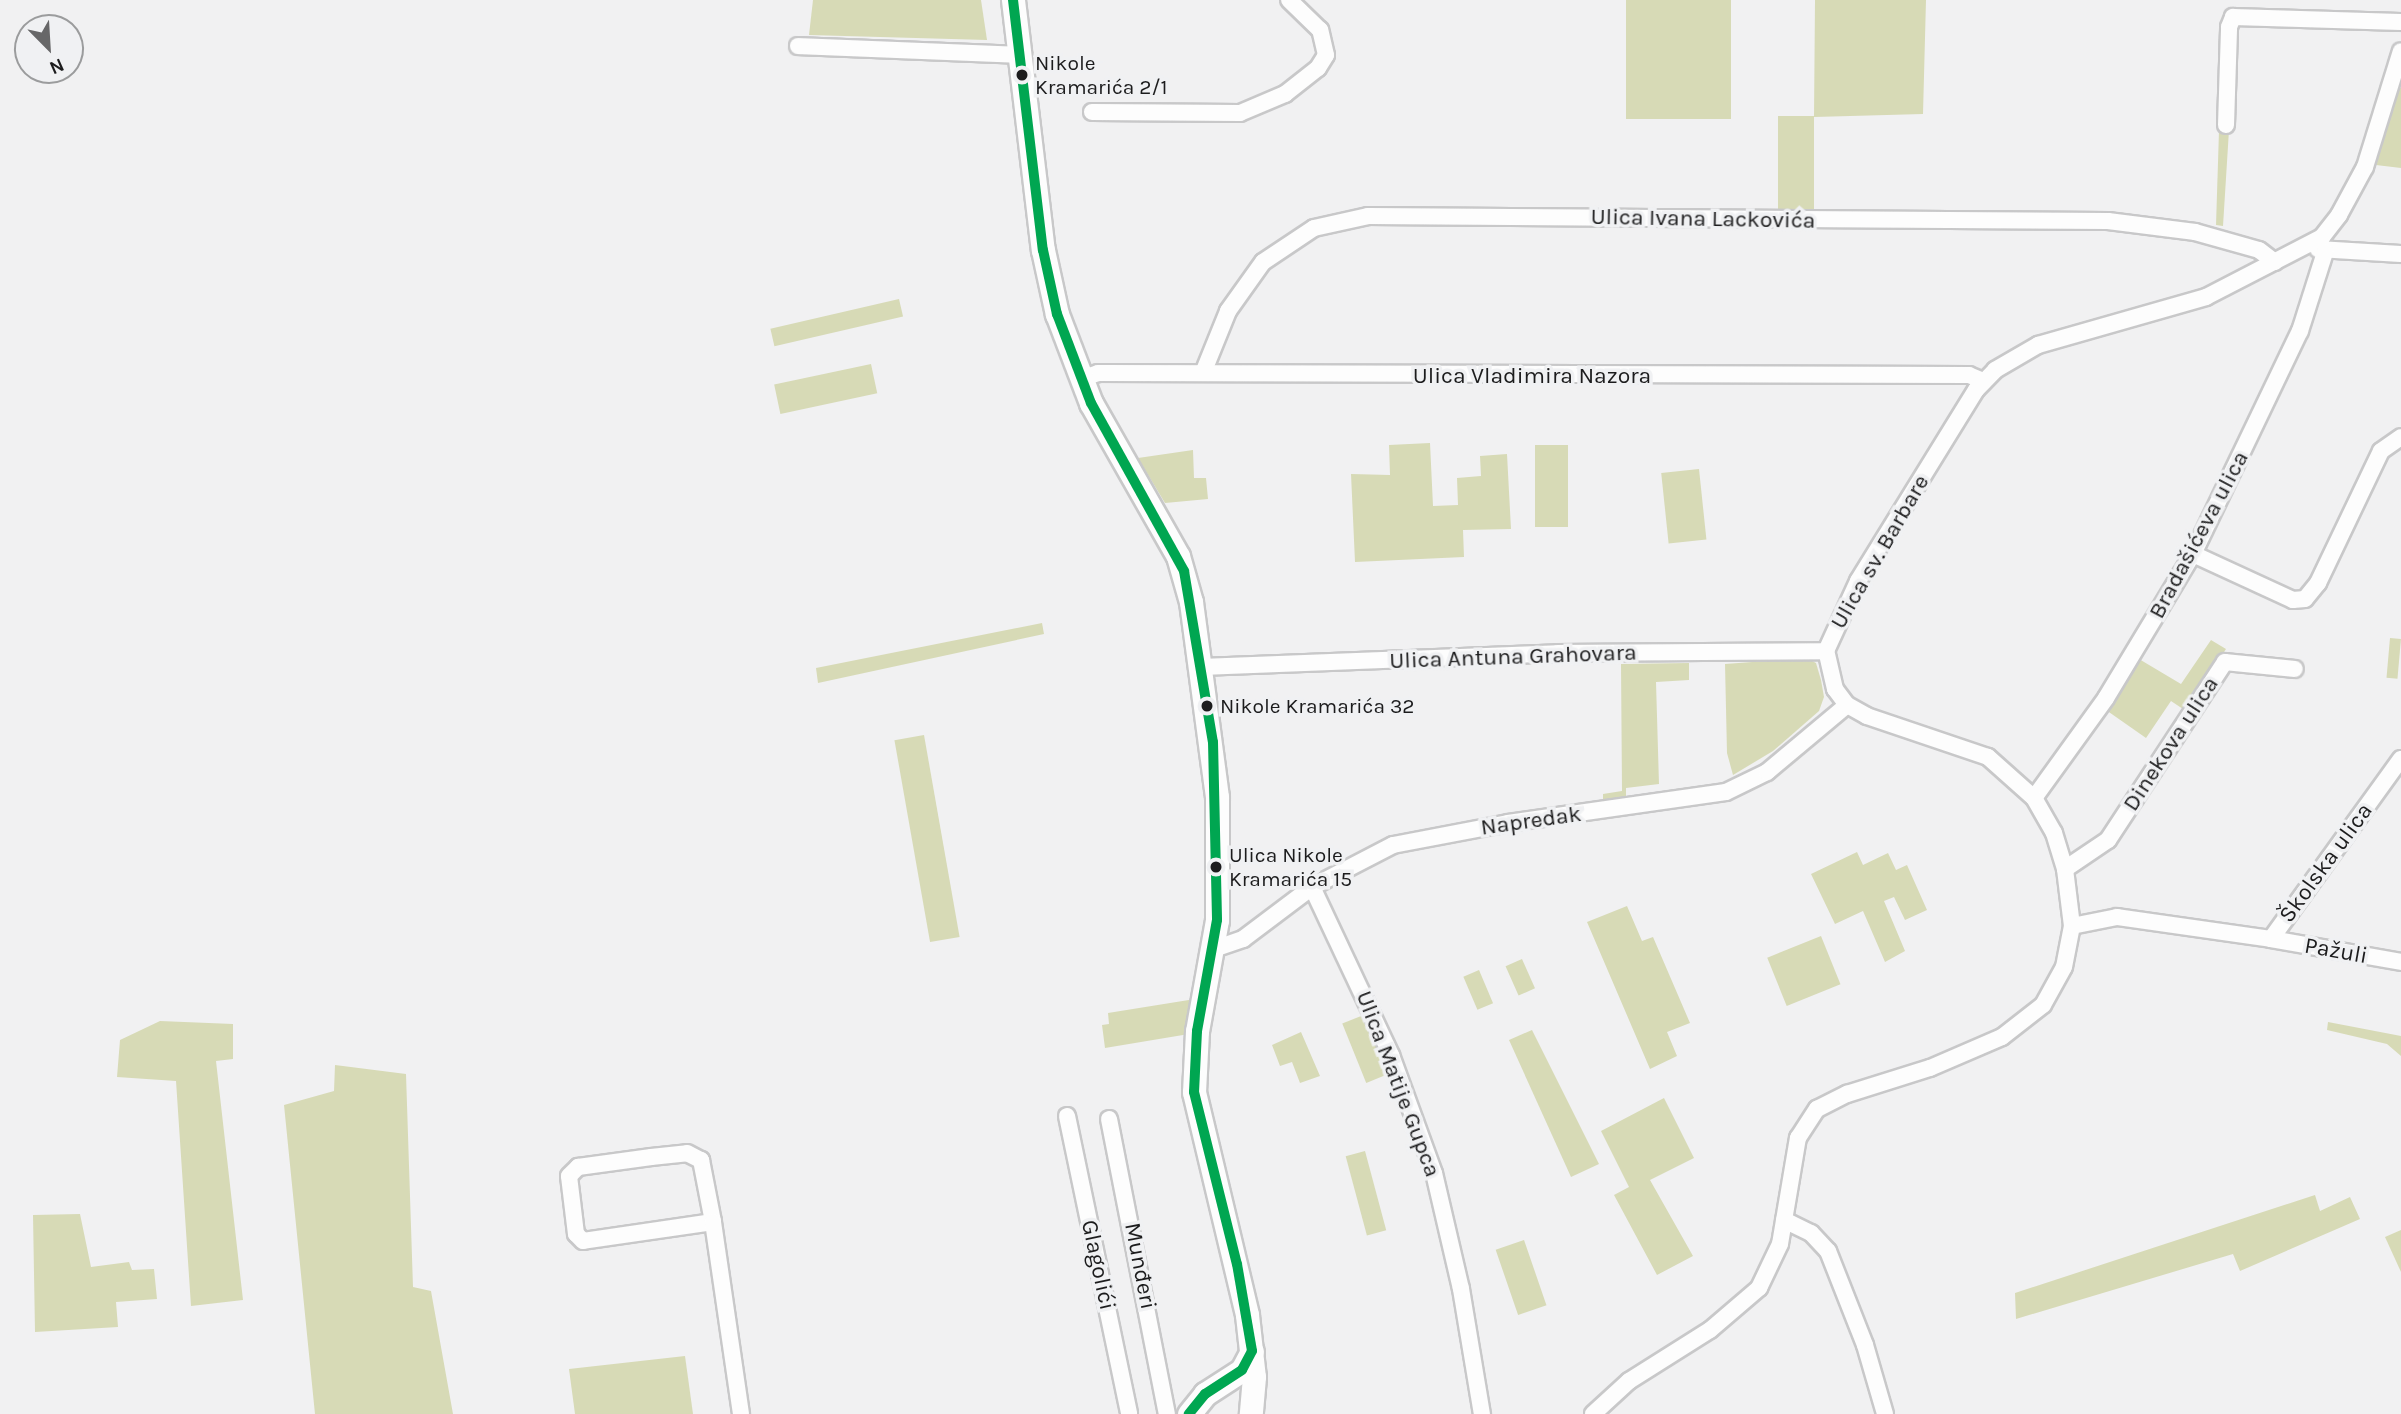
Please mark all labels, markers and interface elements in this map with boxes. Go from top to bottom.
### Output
north arrow [14,14,84,84]
place label: Nikole Kramarića 2/1 [1035,50,1168,100]
text: N [46,54,67,79]
marker: Nikole Kramarića 2/1 [1015,68,1029,82]
street label: Ulica Ivana Lackovića [1590,203,1816,235]
street label: Ulica Vladimira Nazora [1413,362,1651,390]
street label: Bradašićeva ulica [2143,447,2255,623]
street label: Ulica sv. Barbare [1825,470,1935,634]
street label: Ulica Antuna Grahovara [1389,639,1637,675]
street label: Dinekova ulica [2117,672,2225,816]
place label: Nikole Kramarića 32 [1220,693,1415,719]
marker: Nikole Kramarića 32 [1200,699,1214,713]
street label: Školska ulica [2273,798,2379,928]
street label: Napredak [1479,800,1583,842]
place label: Ulica Nikole Kramarića 15 [1229,842,1352,892]
marker: Ulica Nikole Kramarića 15 [1209,860,1223,874]
street label: Pažuli [2302,932,2370,970]
street label: Ulica Matije Gupca [1350,987,1446,1181]
street label: Glagolići [1075,1217,1121,1313]
street label: Munđeri [1118,1220,1162,1312]

